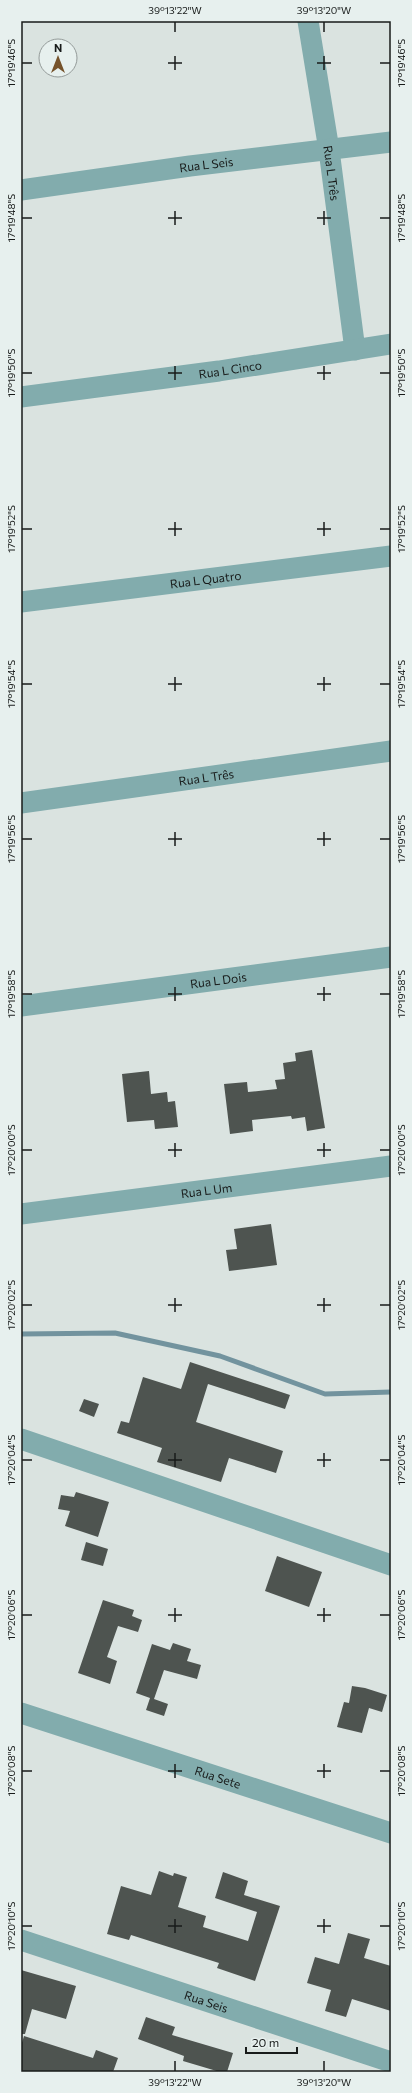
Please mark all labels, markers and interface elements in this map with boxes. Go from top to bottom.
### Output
text: 39°13'22"W [148,4,202,16]
text: 39°13'20"W [297,4,351,16]
north arrow [38,38,78,78]
text: 17°19'46"S [5,39,17,87]
text: 17°19'46"S [395,39,407,87]
text: N [54,41,62,54]
street label: Rua L Três [321,144,343,202]
street label: Rua L Seis [178,154,234,174]
text: 17°19'48"S [5,194,17,242]
text: 17°19'48"S [395,194,407,242]
text: 17°19'50"S [5,349,17,397]
text: 17°19'50"S [395,349,407,397]
street label: Rua L Cinco [198,357,263,381]
text: 17°19'52"S [5,505,17,553]
text: 17°19'52"S [395,505,407,553]
street label: Rua L Quatro [169,568,242,590]
text: 17°19'54"S [5,660,17,708]
text: 17°19'54"S [395,660,407,708]
street label: Rua L Três [178,766,235,788]
text: 17°19'56"S [5,815,17,863]
text: 17°19'56"S [395,815,407,863]
street label: Rua L Dois [189,969,247,991]
text: 17°19'58"S [5,970,17,1018]
text: 17°19'58"S [395,970,407,1018]
text: 17°20'00"S [5,1124,17,1176]
text: 17°20'00"S [395,1124,407,1176]
street label: Rua L Um [180,1180,233,1200]
text: 17°20'02"S [5,1280,17,1330]
text: 17°20'02"S [395,1280,407,1330]
text: 17°20'04"S [5,1435,17,1485]
text: 17°20'04"S [395,1435,407,1485]
text: 17°20'06"S [5,1590,17,1640]
text: 17°20'06"S [395,1590,407,1640]
text: 17°20'08"S [5,1746,17,1796]
text: 17°20'08"S [395,1746,407,1796]
street label: Rua Sete [193,1763,243,1791]
text: 17°20'10"S [5,1901,17,1950]
text: 17°20'10"S [395,1901,407,1950]
street label: Rua Seis [183,1987,230,2015]
scale bar [246,2029,297,2055]
text: 20 m [252,2035,279,2049]
text: 39°13'22"W [148,2076,202,2088]
text: 39°13'20"W [297,2076,351,2088]

